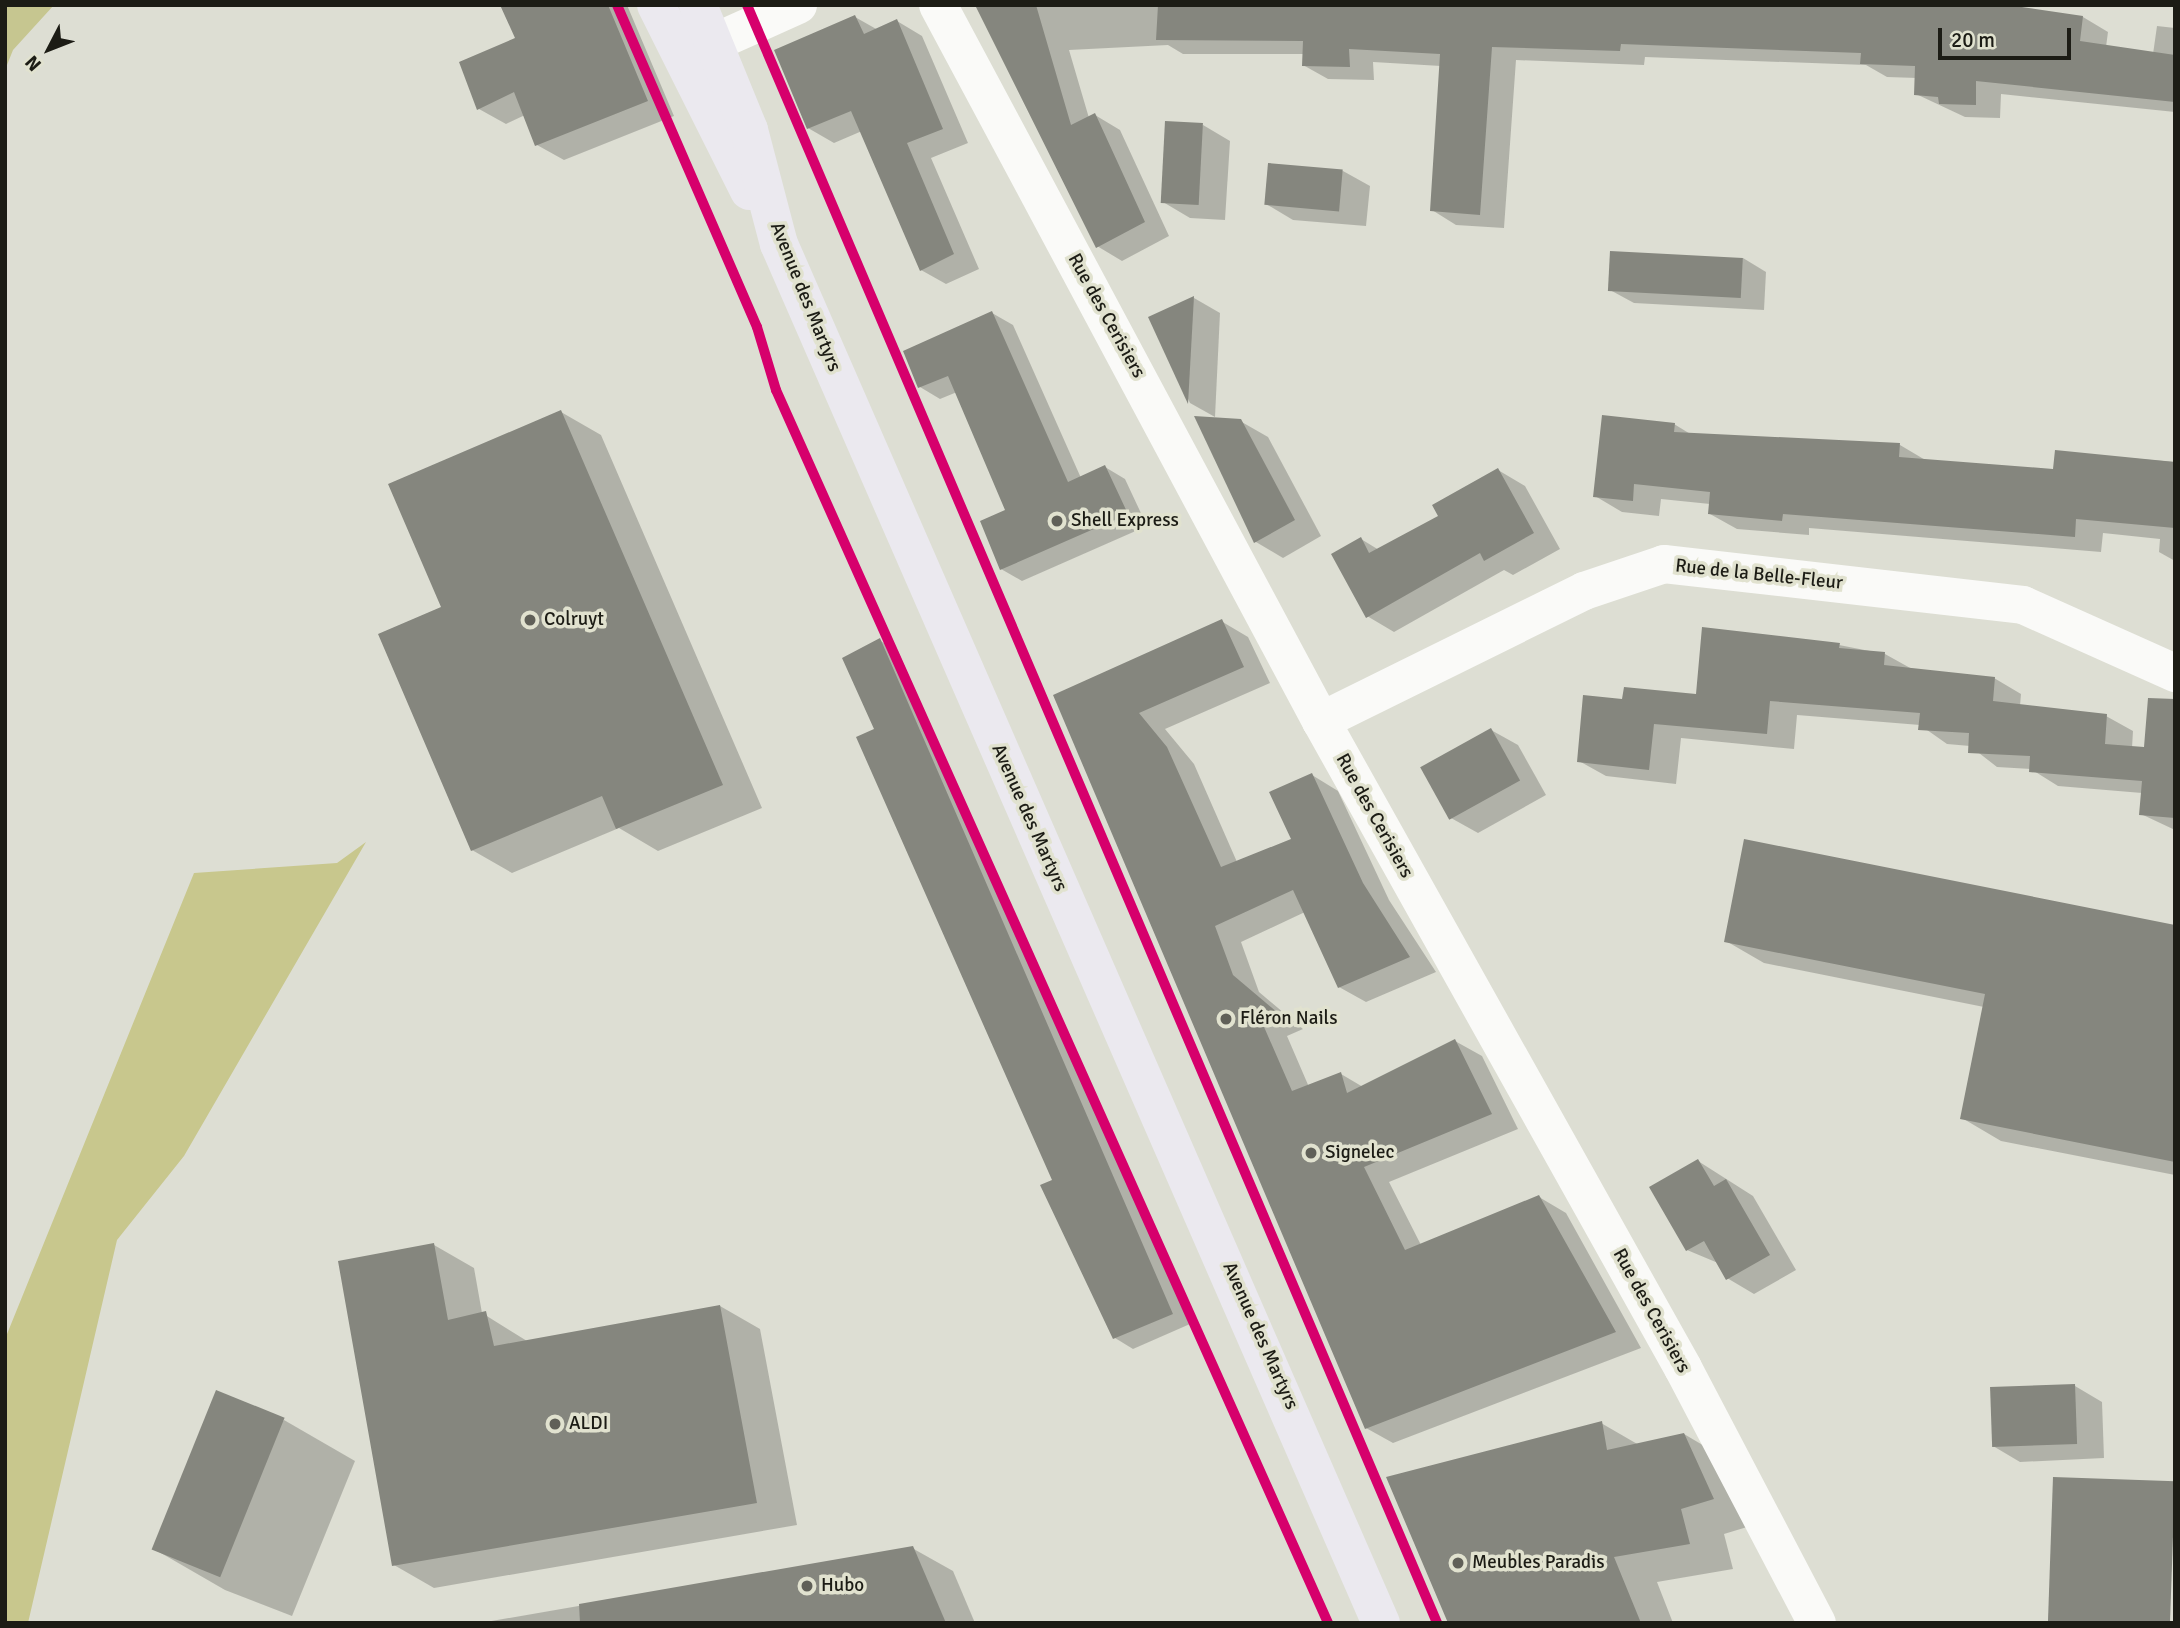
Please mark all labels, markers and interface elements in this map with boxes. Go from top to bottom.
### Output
north arrow [14,14,84,84]
scale bar [1942,14,2075,58]
text: 20 m [1951,27,1995,53]
text: N [20,50,47,76]
street label: Avenue des Martyrs [765,219,845,375]
street label: Rue des Cerisiers [1062,250,1150,382]
place label: Shell Express [1071,510,1179,532]
marker: Shell Express [1049,513,1065,529]
street label: Rue de la Belle-Fleur [1674,555,1844,595]
place label: Colruyt [544,609,604,631]
marker: Colruyt [522,612,538,628]
street label: Avenue des Martyrs [986,741,1072,895]
street label: Rue des Cerisiers [1330,750,1418,882]
place label: Fléron Nails [1240,1008,1337,1030]
marker: Fléron Nails [1218,1011,1234,1027]
place label: Signelec [1325,1142,1394,1164]
marker: Signelec [1303,1145,1319,1161]
street label: Rue des Cerisiers [1607,1245,1695,1377]
street label: Avenue des Martyrs [1217,1259,1303,1413]
place label: ALDI [569,1413,608,1435]
marker: ALDI [547,1416,563,1432]
place label: Meubles Paradis [1472,1552,1605,1574]
marker: Meubles Paradis [1450,1555,1466,1571]
place label: Hubo [821,1575,864,1597]
marker: Hubo [799,1578,815,1594]

